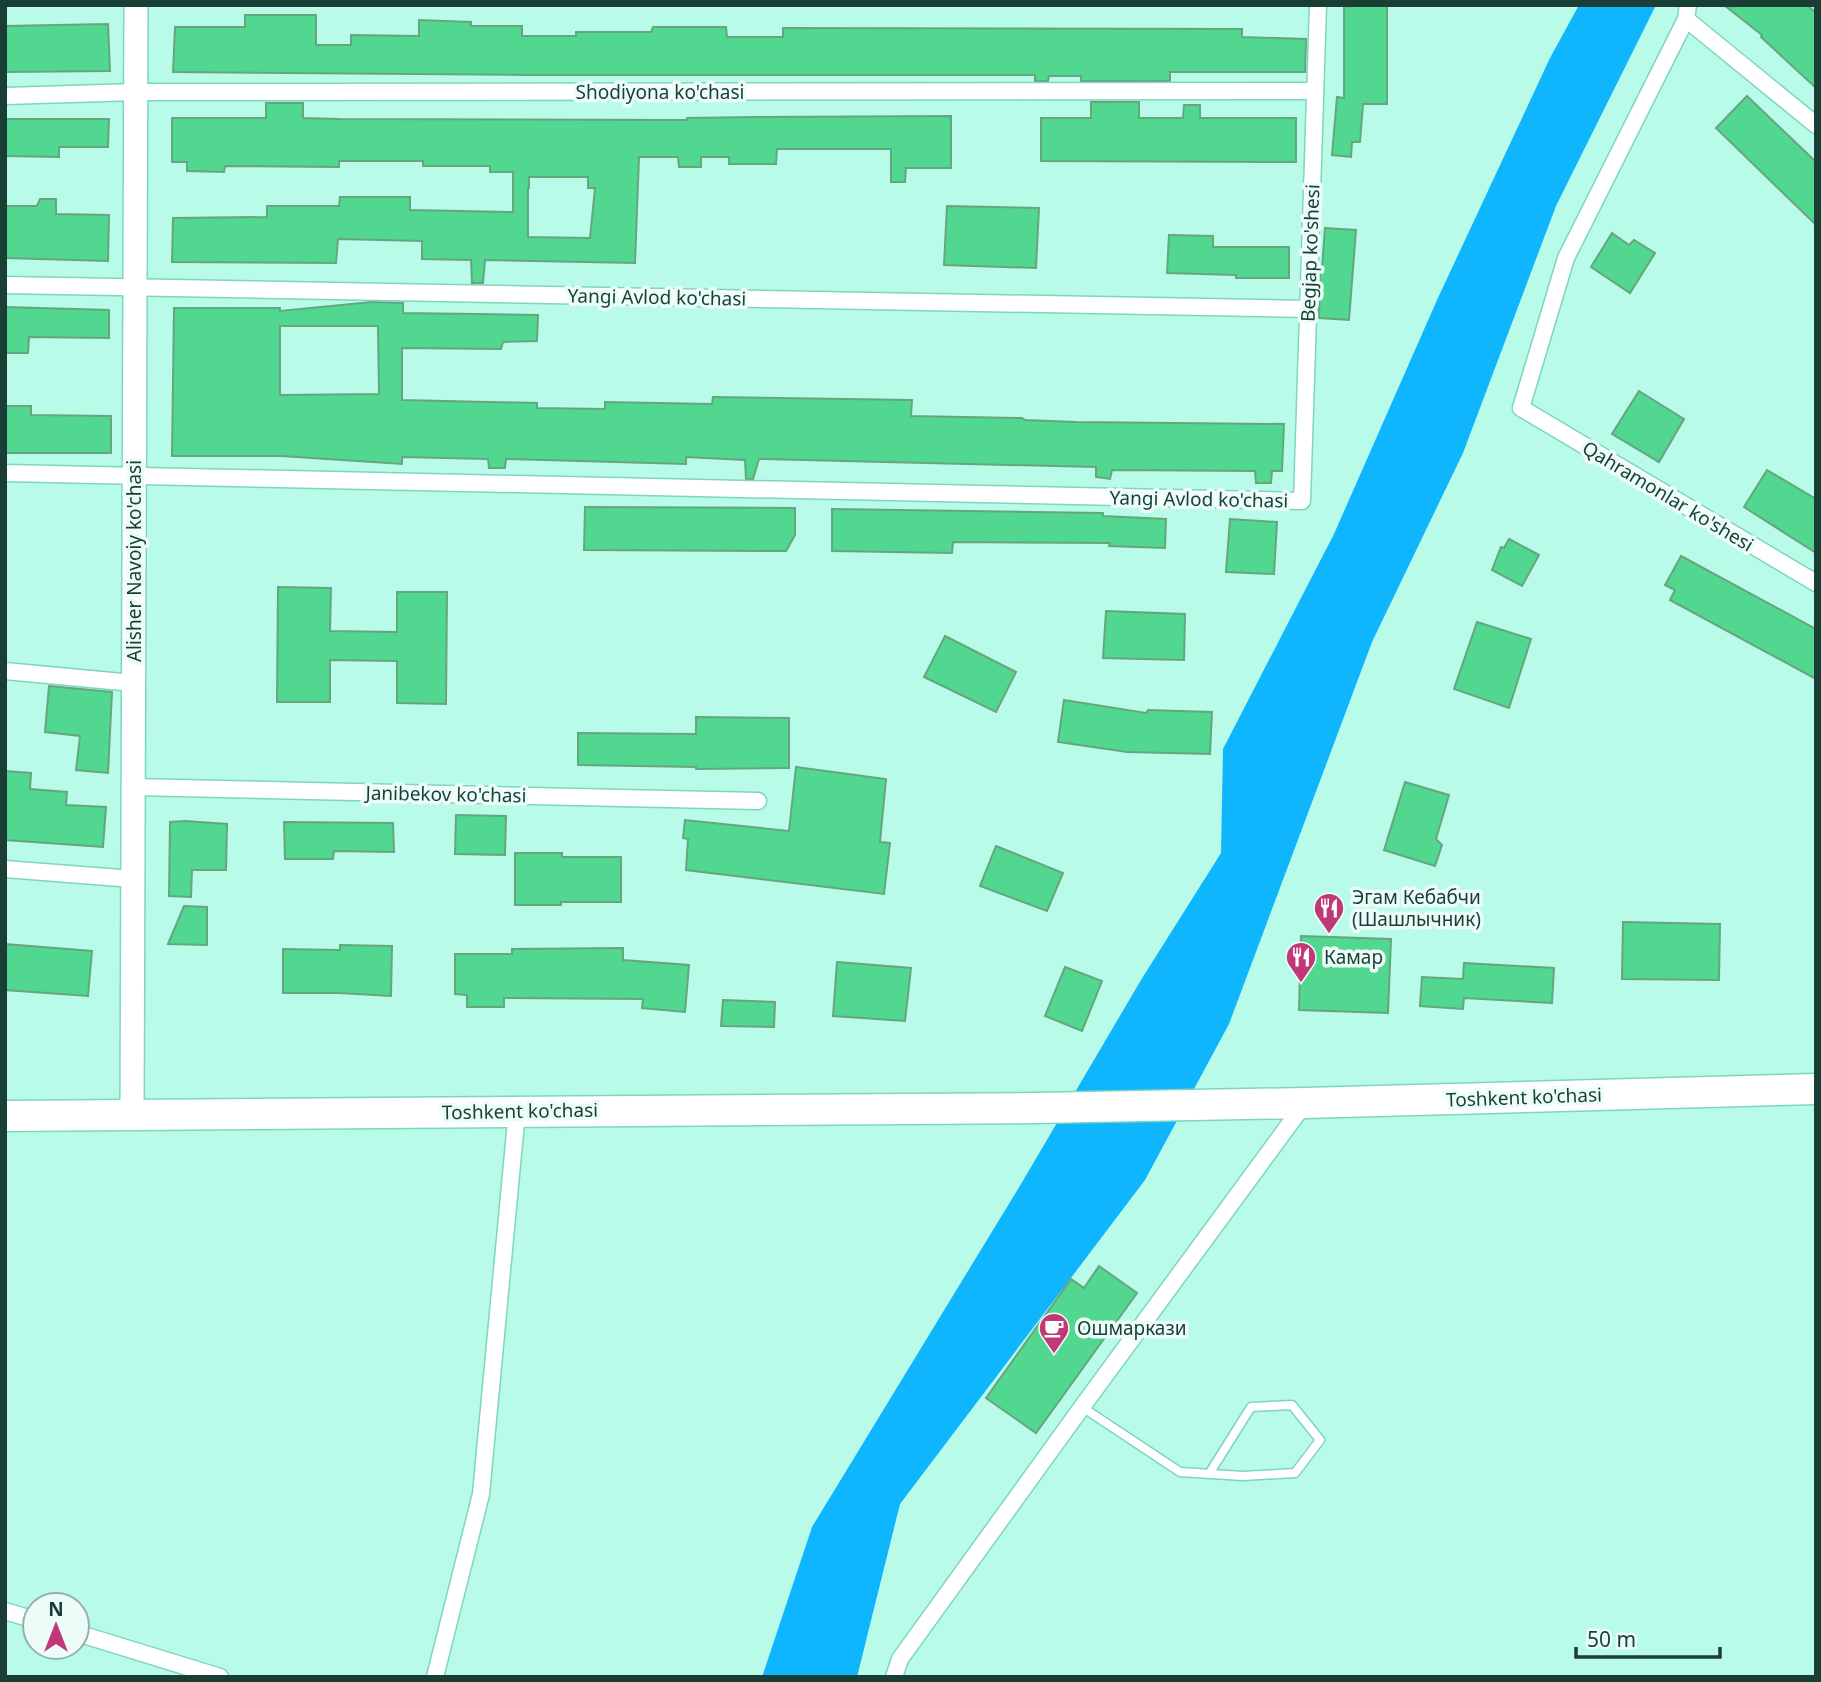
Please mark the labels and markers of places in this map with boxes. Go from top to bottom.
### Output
place label: Эгам Кебабчи (Шашлычник) [1352,884,1481,932]
restaurant icon: Эгам Кебабчи (Шашлычник) [1312,891,1346,935]
restaurant icon: Камар [1284,940,1318,984]
place label: Камар [1324,944,1383,970]
cafe icon: Ошмаркази [1037,1311,1071,1355]
place label: Ошмаркази [1077,1315,1187,1341]

